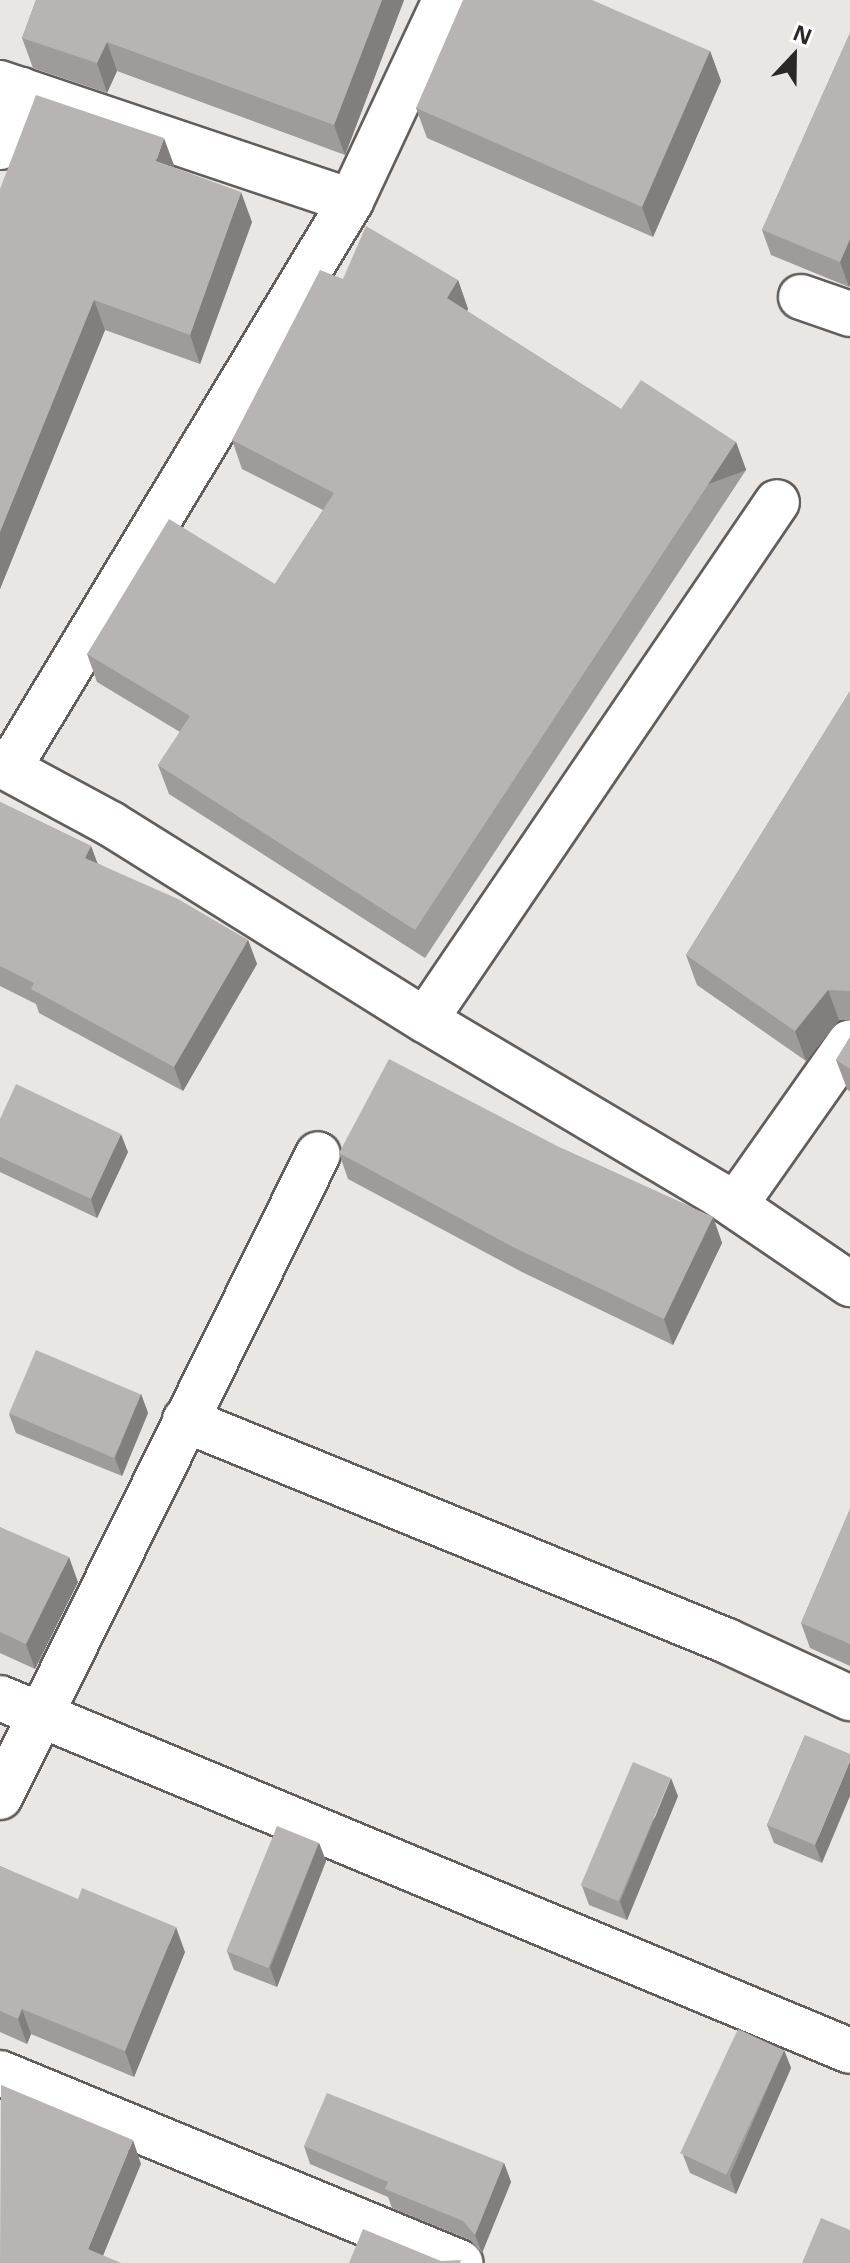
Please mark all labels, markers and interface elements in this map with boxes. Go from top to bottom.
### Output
north arrow [754,16,834,96]
text: N [789,16,817,51]

